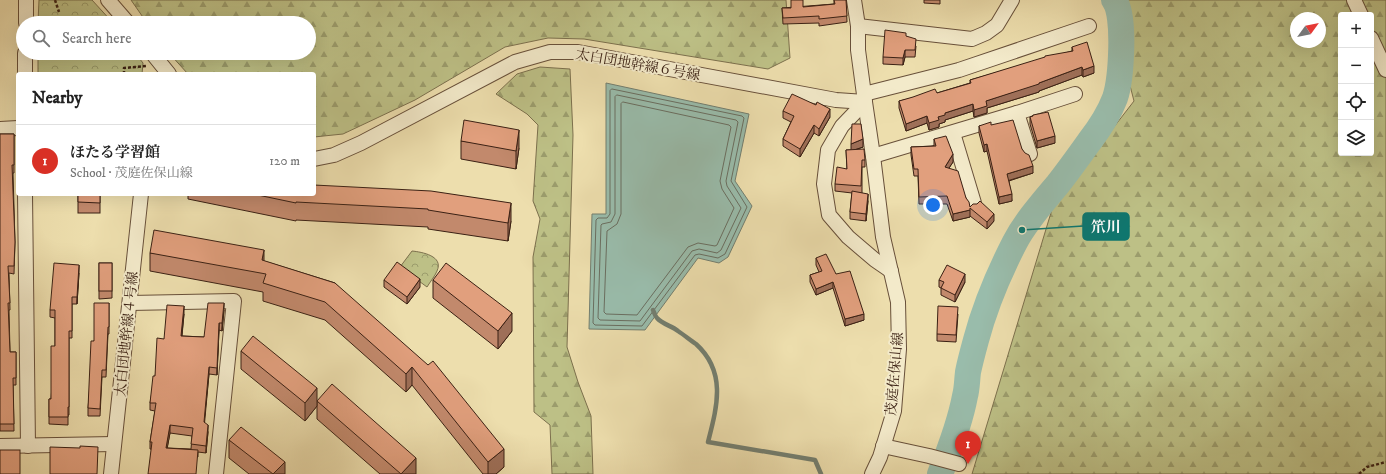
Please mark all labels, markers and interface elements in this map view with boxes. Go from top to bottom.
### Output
north arrow [1290,12,1326,48]
map controls [1338,12,1374,156]
button: + [1338,12,1374,48]
search box [16,16,316,60]
icon: search [30,27,52,49]
text: Search here [62,29,131,48]
street label: 太白団地幹線６号線 [574,45,701,85]
button: − [1338,48,1374,84]
button: locate [1338,84,1374,120]
text: Nearby [32,87,82,109]
button: layers [1338,120,1374,156]
text: ほたる学習館 [70,143,160,162]
text: 1 [43,153,47,169]
text: 120 m [269,153,300,169]
text: School · 茂庭佐保山線 [70,165,192,181]
your location [923,195,943,215]
callout: 笊川 [1083,213,1129,240]
text: 笊川 [1091,218,1121,237]
street label: 太白団地幹線４号線 [111,271,143,398]
street label: 茂庭佐保山線 [882,331,908,417]
pin: 1 [955,431,981,464]

